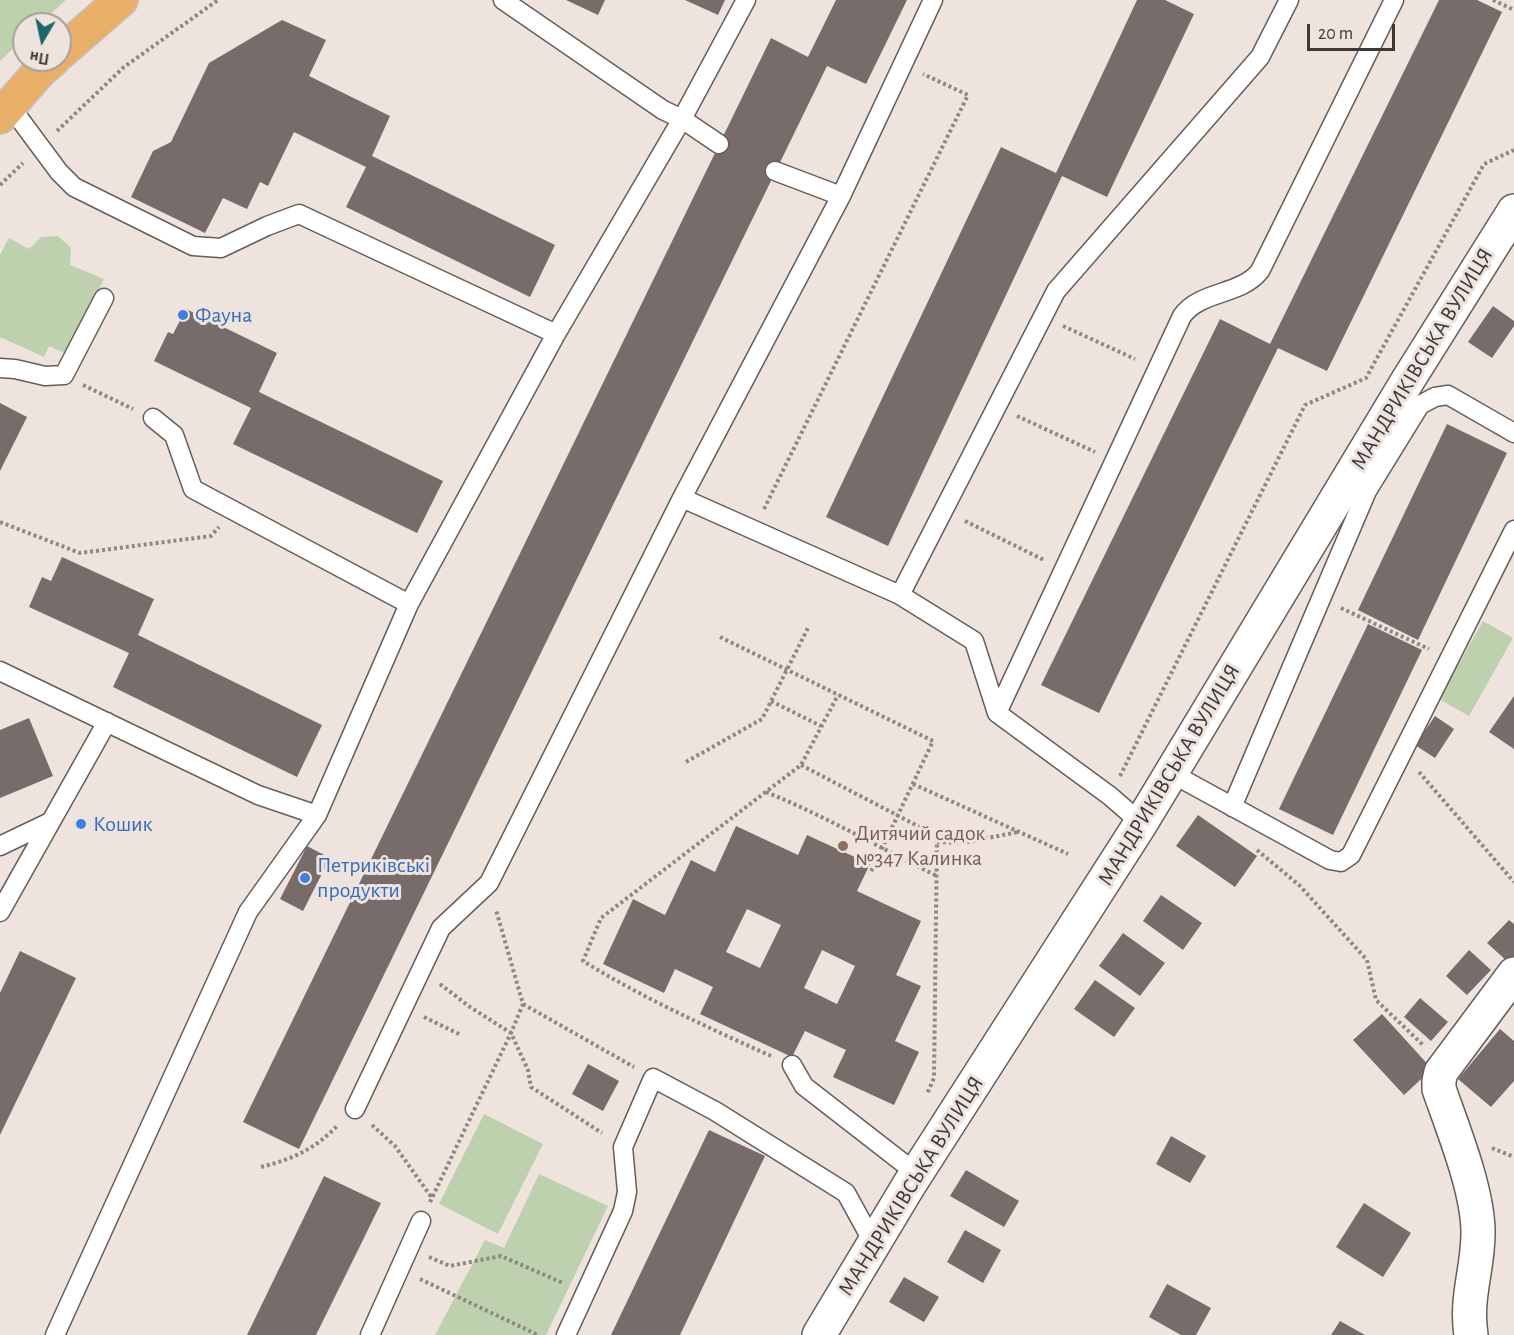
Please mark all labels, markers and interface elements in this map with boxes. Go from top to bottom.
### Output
north arrow [12,12,72,72]
scale bar [1310,12,1398,50]
text: 20 m [1318,25,1353,43]
text: Пн [29,48,50,67]
street label: МАНДРИКІВСЬКА ВУЛИЦЯ [1345,243,1499,475]
place label: Фауна [195,302,252,328]
marker: Фауна [176,308,190,322]
street label: МАНДРИКІВСЬКА ВУЛИЦЯ [1092,659,1246,891]
place label: Кошик [93,811,153,837]
marker: Кошик [74,817,88,831]
place label: Дитячий садок №347 Калинка [855,820,985,872]
marker: Дитячий садок №347 Калинка [836,839,850,853]
place label: Петриківські продукти [317,852,430,903]
marker: Петриківські продукти [298,871,312,885]
street label: МАНДРИКІВСЬКА ВУЛИЦЯ [832,1071,990,1301]

